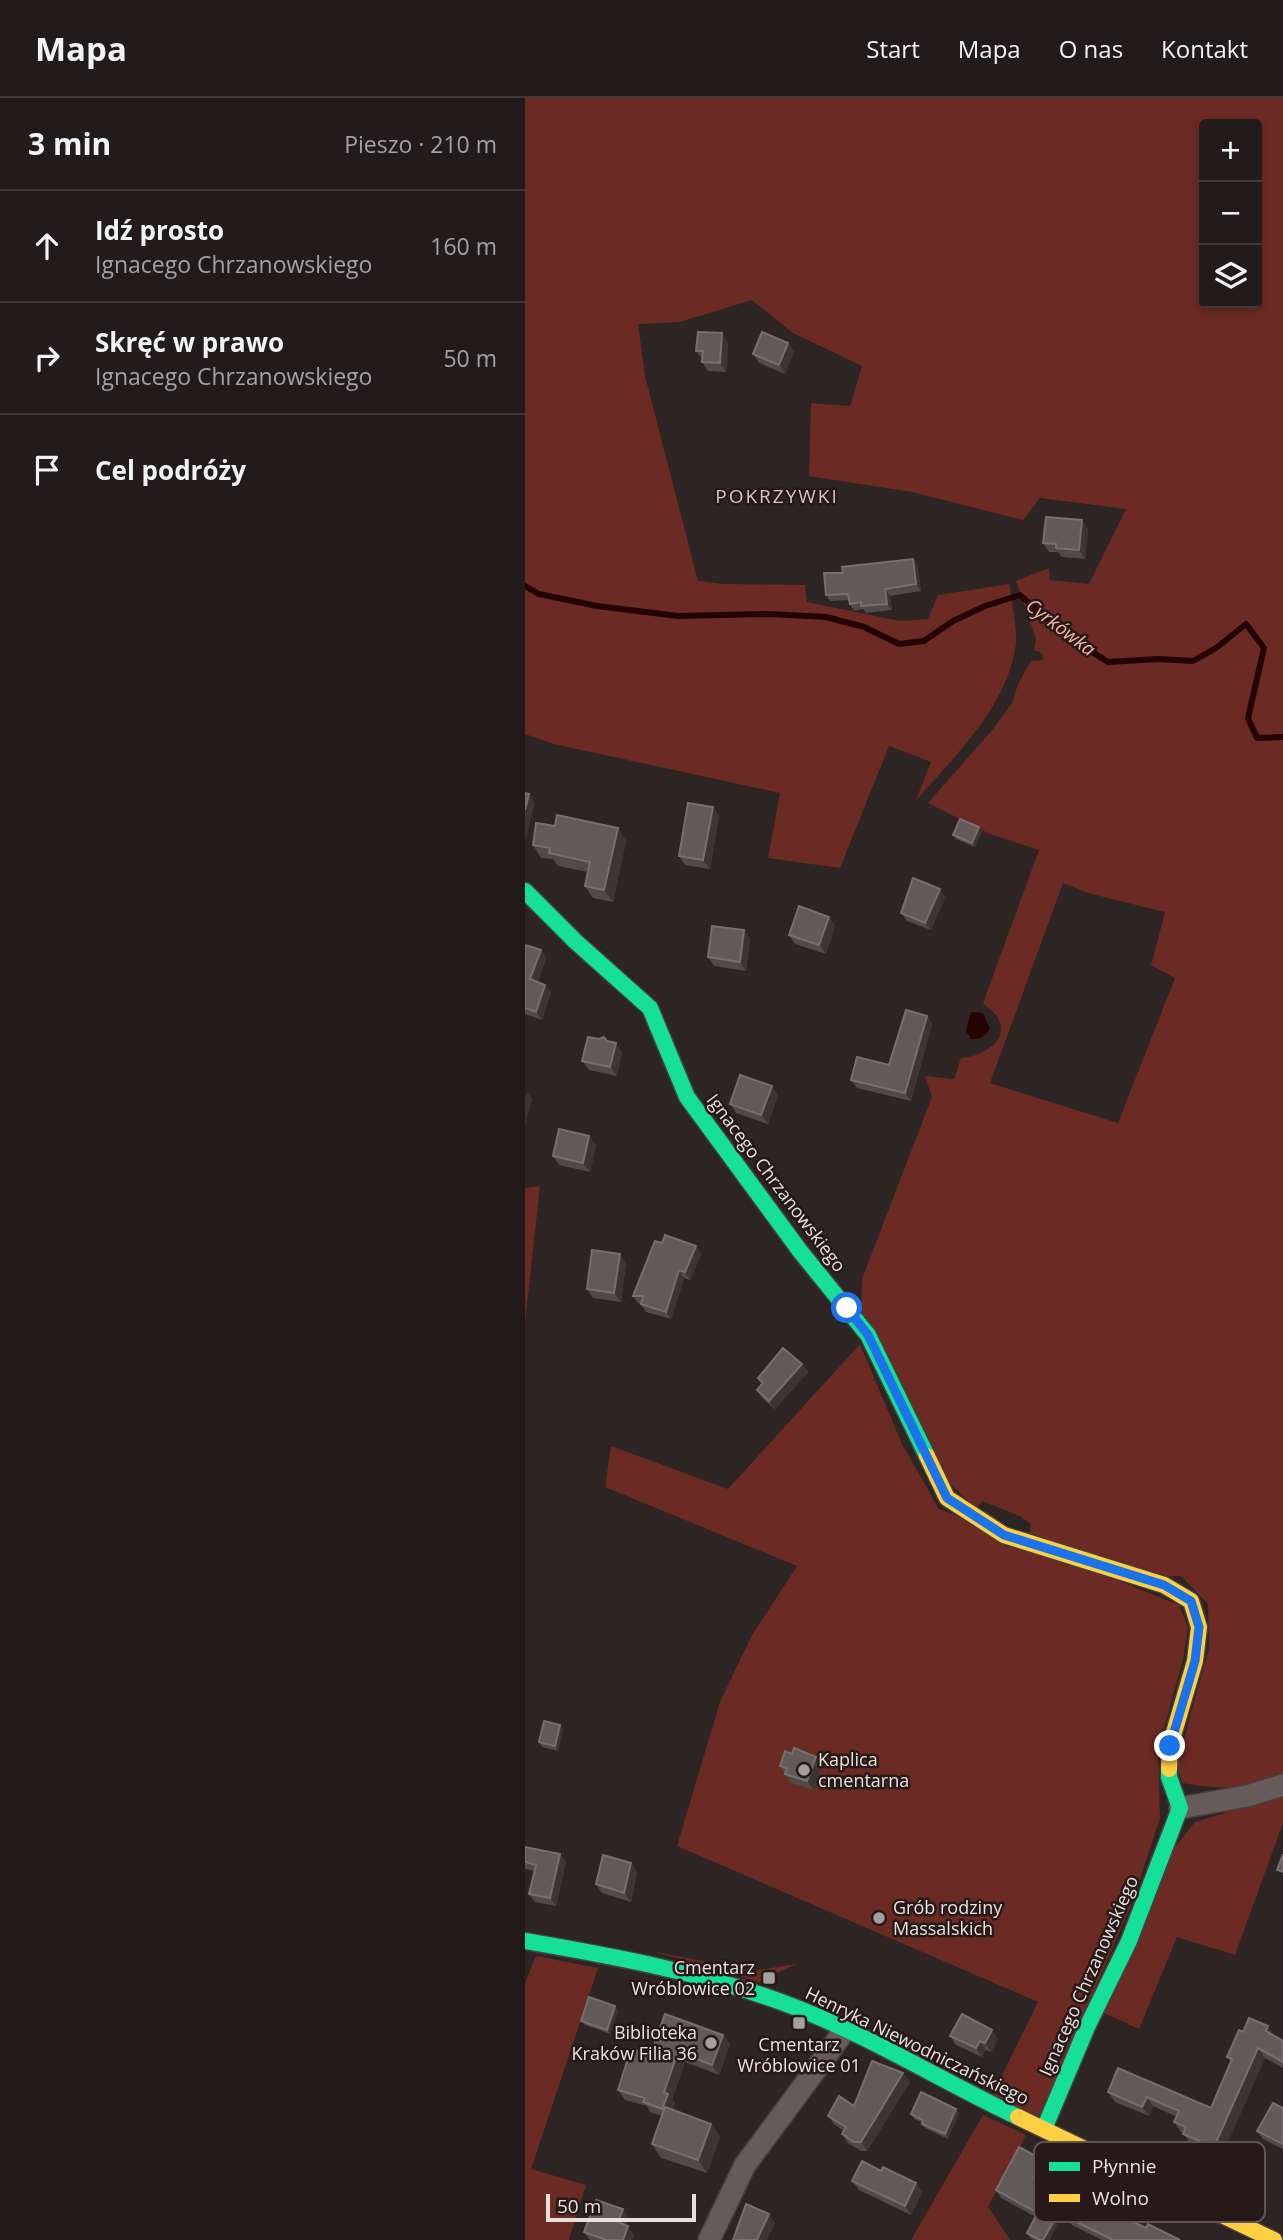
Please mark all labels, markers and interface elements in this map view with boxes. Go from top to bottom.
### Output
text: Mapa [35,26,127,71]
text: Start [866,32,920,65]
text: Mapa [958,32,1021,65]
text: O nas [1059,32,1123,65]
text: Kontakt [1161,32,1248,65]
map controls [1199,119,1262,308]
button: + [1199,119,1262,182]
text: 3 min [28,123,111,164]
text: Pieszo · 210 m [344,128,497,160]
button: − [1199,182,1262,245]
text: Idź prosto [95,212,224,248]
icon: ahead [28,227,66,265]
text: 160 m [430,230,497,262]
button: layers [1199,245,1262,308]
text: Ignacego Chrzanowskiego [95,248,372,280]
text: Skręć w prawo [95,324,284,360]
icon: right [28,339,66,377]
text: 50 m [443,342,497,374]
text: Ignacego Chrzanowskiego [95,360,372,392]
icon: arrive [28,451,66,489]
text: Cel podróży [95,452,246,488]
district label: POKRZYWKI [715,483,839,509]
water label: Cyrkówka [1021,592,1101,662]
street label: Ignacego Chrzanowskiego [702,1088,852,1276]
route start [831,1292,862,1323]
route end [1154,1730,1185,1761]
place label: Kaplica cmentarna [818,1747,909,1792]
marker: Kaplica cmentarna [796,1762,812,1778]
street label: Ignacego Chrzanowskiego [1033,1872,1143,2080]
place label: Grób rodziny Massalskich [893,1895,1003,1940]
marker: Grób rodziny Massalskich [871,1910,887,1926]
place label: Cmentarz Wróblowice 02 [631,1955,755,2000]
marker: Cmentarz Wróblowice 02 [761,1970,777,1986]
street label: Henryka Niewodniczańskiego [802,1980,1033,2110]
marker: Cmentarz Wróblowice 01 [791,2015,807,2031]
place label: Biblioteka Kraków Filia 36 [572,2020,697,2065]
place label: Cmentarz Wróblowice 01 [737,2032,861,2077]
marker: Biblioteka Kraków Filia 36 [703,2035,719,2051]
legend [1034,2142,1265,2222]
text: Płynnie [1092,2153,1157,2179]
text: Wolno [1092,2185,1149,2211]
scale bar [546,2191,697,2223]
text: 50 m [557,2193,601,2219]

